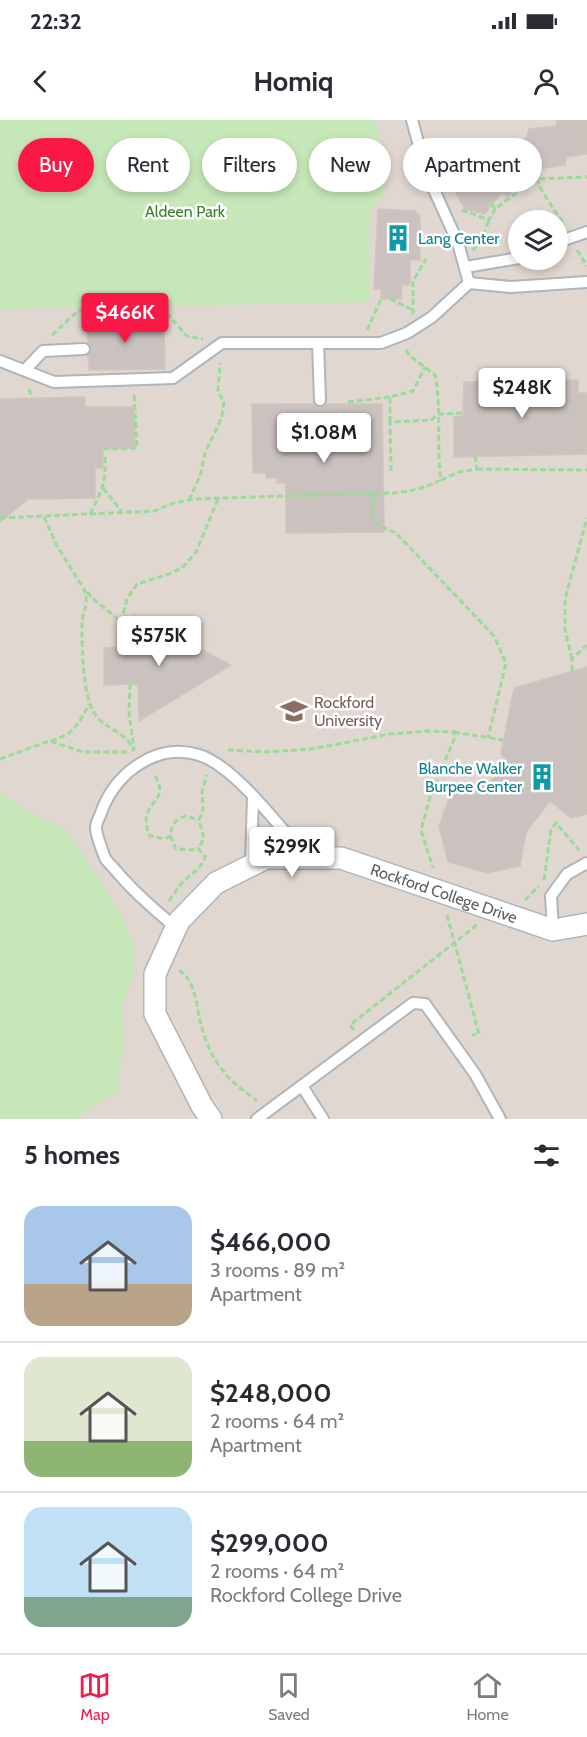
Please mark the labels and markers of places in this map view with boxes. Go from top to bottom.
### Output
building icon: Lang Center [383,223,413,253]
place label: Lang Center [418,229,500,248]
pin: $466K [83,293,167,344]
pin: $248K [480,368,564,419]
pin: $1.08M [275,413,373,464]
pin: $575K [117,616,201,667]
place label: Rockford University [314,693,382,730]
school or university icon: Rockford University [279,696,309,726]
place label: Blanche Walker Burpee Center [418,759,523,796]
building icon: Blanche Walker Burpee Center [527,762,557,792]
pin: $299K [250,827,334,878]

